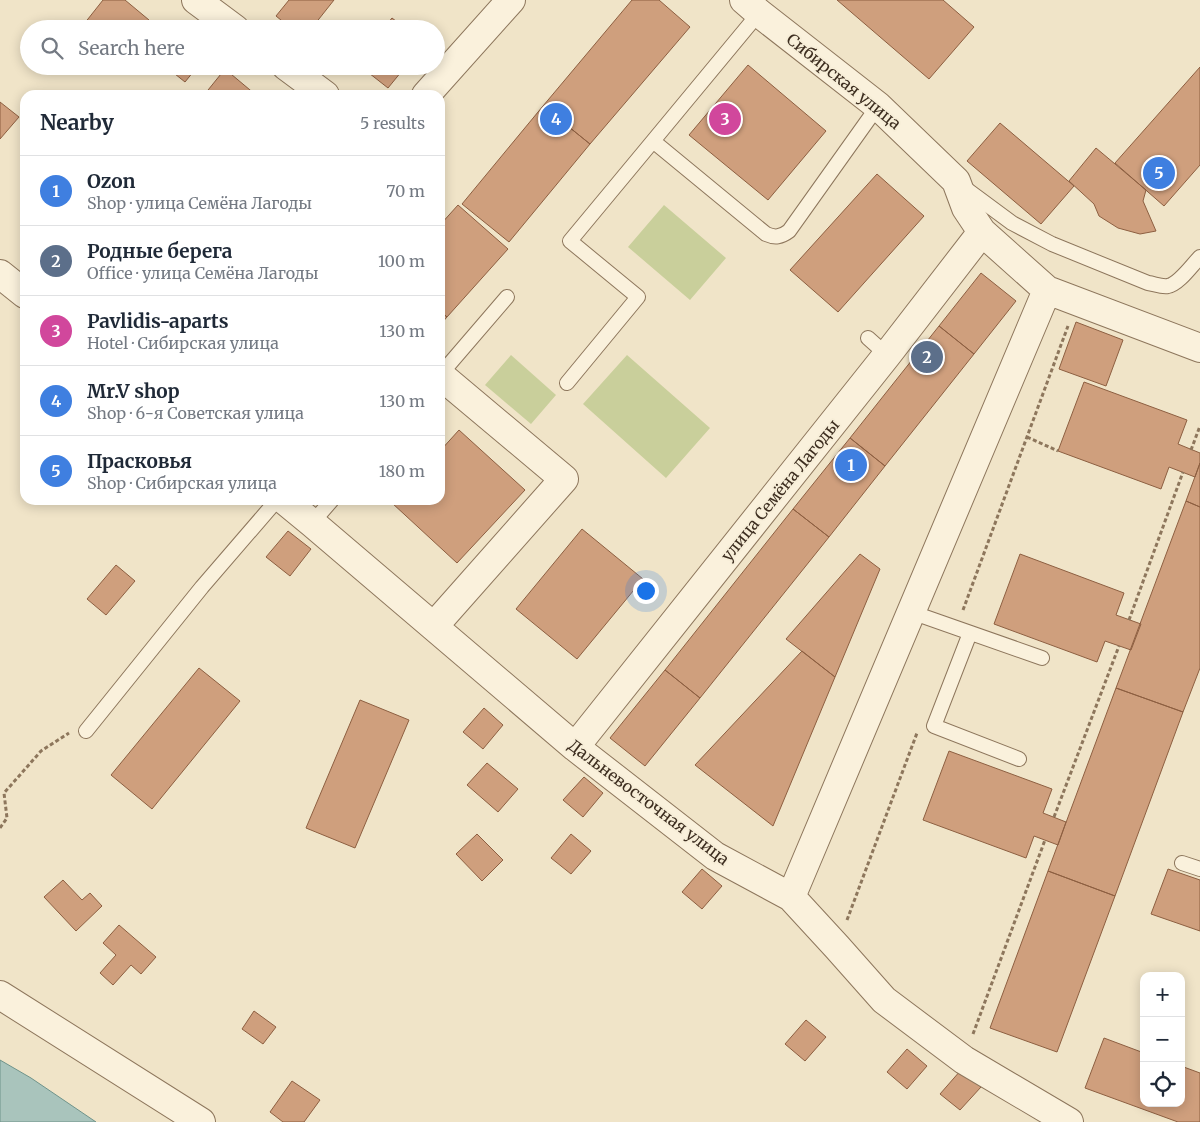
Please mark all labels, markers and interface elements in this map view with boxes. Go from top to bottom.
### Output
search box [20,20,445,75]
street label: Сибирская улица [783,29,905,133]
icon: search [38,34,66,62]
text: Search here [78,36,185,60]
pin: 4 [540,100,572,138]
pin: 3 [709,100,741,138]
text: Nearby [40,109,114,136]
text: 5 results [360,113,425,133]
pin: 5 [1143,154,1175,192]
text: Ozon [87,169,136,193]
text: 1 [52,181,60,201]
text: 70 m [386,181,425,201]
text: Shop · улица Семёна Лагоды [87,193,312,213]
text: Родные берега [87,239,232,263]
text: 2 [51,251,61,271]
text: 100 m [378,251,425,271]
text: Office · улица Семёна Лагоды [87,263,318,283]
text: Pavlidis-aparts [87,309,229,333]
text: 3 [51,321,61,341]
text: 130 m [379,321,425,341]
text: Hotel · Сибирская улица [87,333,279,353]
pin: 2 [911,338,943,376]
text: Mr.V shop [87,379,180,403]
text: 4 [51,391,61,411]
text: 130 m [379,391,425,411]
text: Shop · 6-я Советская улица [87,403,304,423]
street label: улица Семёна Лагоды [717,415,843,565]
pin: 1 [835,446,867,484]
text: Прасковья [87,449,192,473]
text: 5 [51,461,61,481]
text: 180 m [379,461,425,481]
text: Shop · Сибирская улица [87,473,277,493]
your location [633,578,659,604]
street label: Дальневосточная улица [565,735,734,869]
map controls [1140,972,1185,1107]
button: + [1140,972,1185,1017]
button: − [1140,1017,1185,1062]
button: locate [1140,1062,1185,1107]

